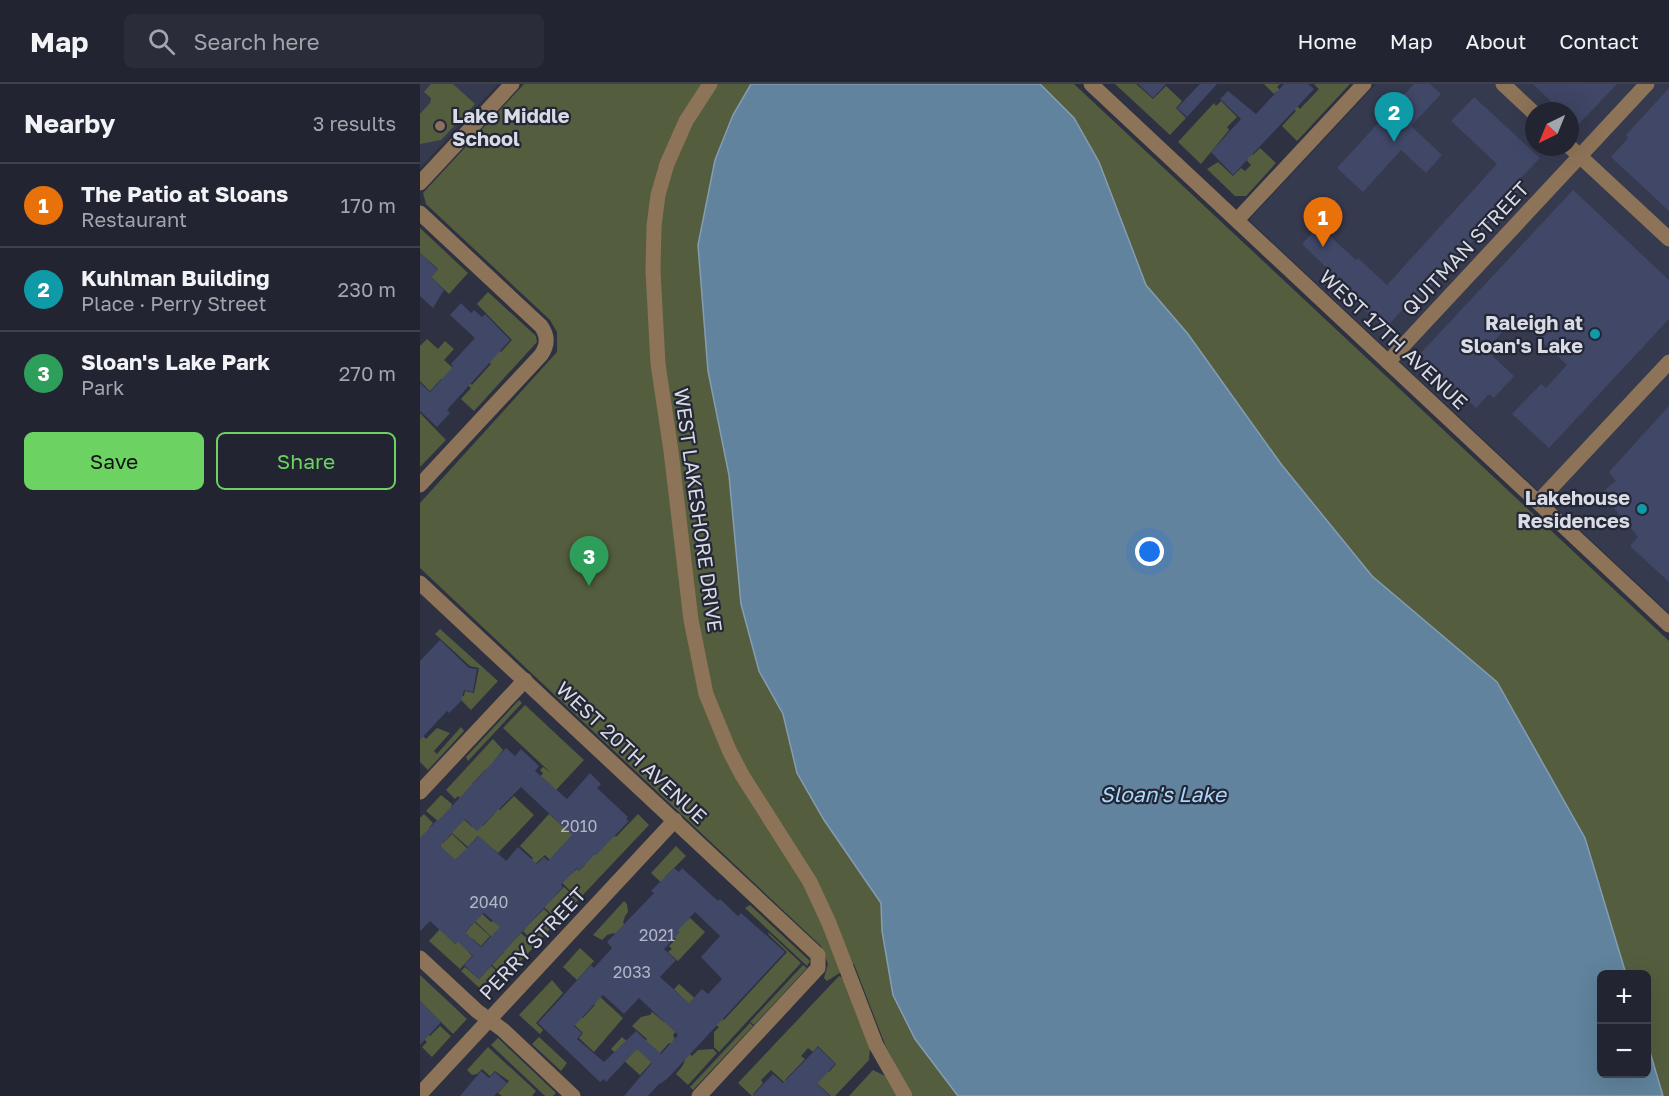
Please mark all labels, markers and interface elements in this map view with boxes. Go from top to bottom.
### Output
search box [124,14,544,68]
text: Map [30,25,88,58]
icon: search [145,25,178,58]
text: Search here [193,28,319,55]
text: Home [1297,28,1357,54]
text: Map [1390,28,1433,54]
text: About [1466,28,1526,54]
text: Contact [1559,28,1639,54]
pin: 2 [1374,92,1414,142]
north arrow [1525,102,1579,156]
place label: Lake Middle School [452,103,570,150]
text: Nearby [24,108,115,139]
text: 3 results [313,111,396,135]
marker: Lake Middle School [433,119,447,133]
street label: QUITMAN STREET [1397,176,1533,320]
text: The Patio at Sloans [81,180,288,207]
text: 1 [38,193,49,217]
text: 170 m [341,193,396,217]
pin: 1 [1304,198,1342,247]
text: Restaurant [81,207,187,231]
text: Kuhlman Building [81,264,270,291]
street label: WEST 17TH AVENUE [1315,264,1473,414]
text: 2 [37,277,50,301]
text: 230 m [338,277,396,301]
text: Place · Perry Street [81,291,266,315]
place label: Raleigh at Sloan's Lake [1460,310,1583,357]
marker: Raleigh at Sloan's Lake [1588,327,1602,341]
text: Sloan's Lake Park [81,348,270,375]
text: 3 [37,361,50,385]
text: 270 m [339,361,396,385]
text: Park [81,375,124,399]
street label: WEST LAKESHORE DRIVE [670,387,728,633]
button: Save [24,432,204,490]
button: Share [216,432,396,490]
place label: Lakehouse Residences [1517,485,1630,532]
marker: Lakehouse Residences [1635,502,1649,516]
pin: 3 [570,536,608,586]
your location [1135,537,1164,566]
street label: WEST 20TH AVENUE [552,676,712,828]
water label: Sloan's Lake [1100,781,1228,807]
house number: 2010 [561,816,597,836]
street label: PERRY STREET [474,882,590,1004]
house number: 2040 [470,892,508,912]
house number: 2021 [639,925,675,945]
house number: 2033 [613,962,651,982]
map controls [1597,970,1651,1078]
button: + [1597,970,1651,1024]
button: − [1597,1024,1651,1078]

